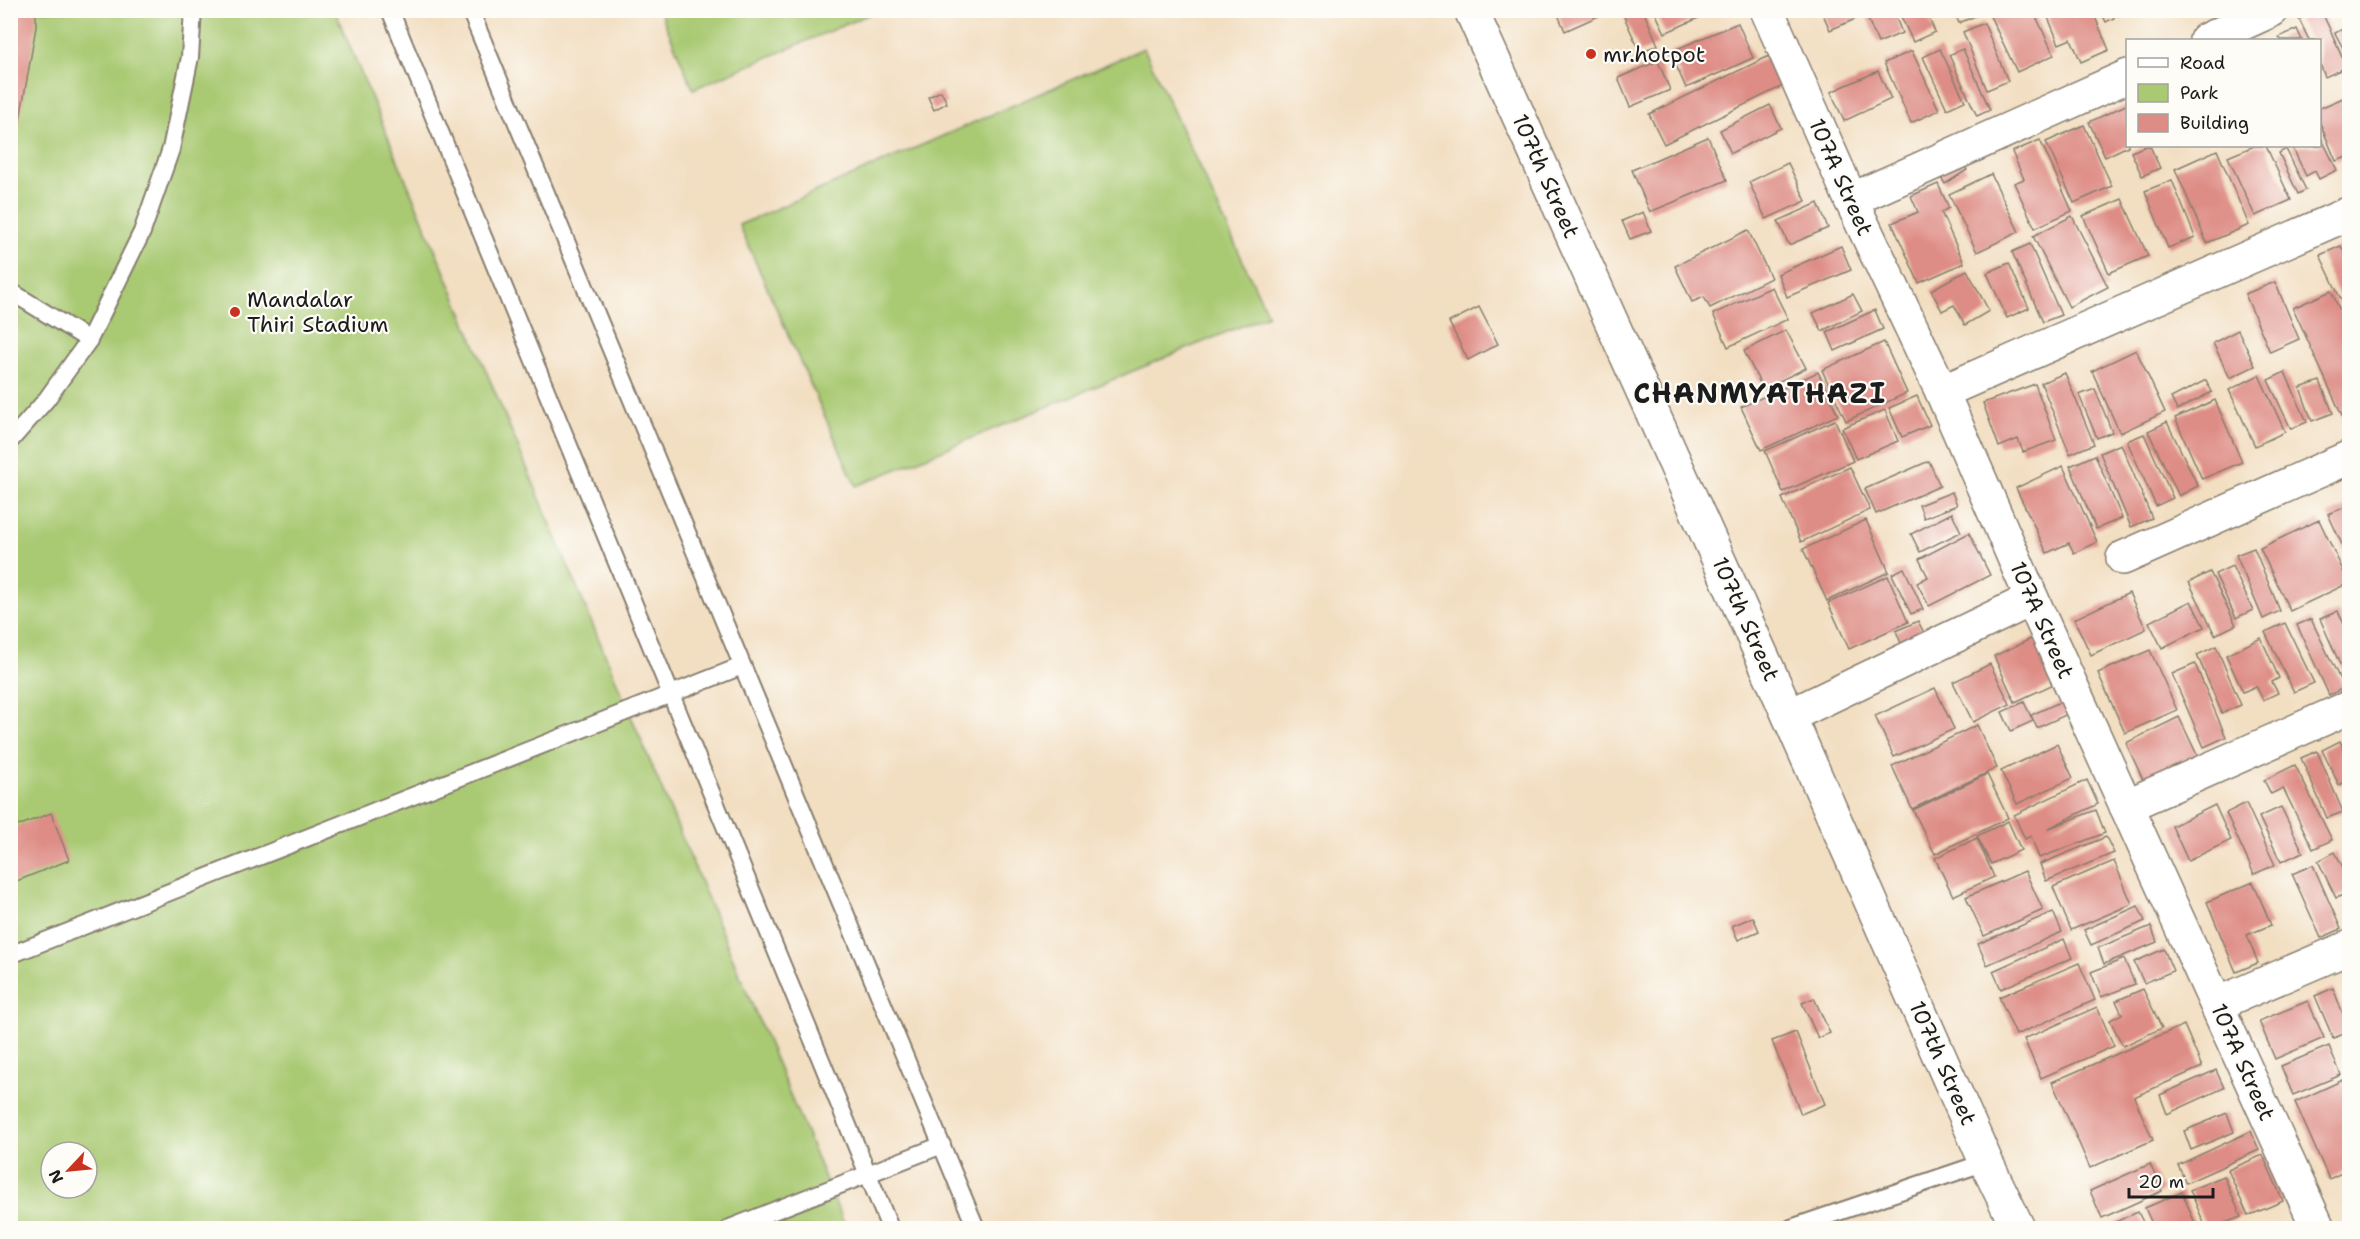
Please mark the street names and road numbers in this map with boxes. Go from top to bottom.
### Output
street label: 107th Street [1506,109,1586,243]
street label: 107A Street [1802,114,1880,240]
street label: 107th Street [1706,552,1786,686]
street label: 107A Street [2003,557,2081,683]
street label: 107th Street [1903,996,1983,1130]
street label: 107A Street [2204,999,2282,1125]

